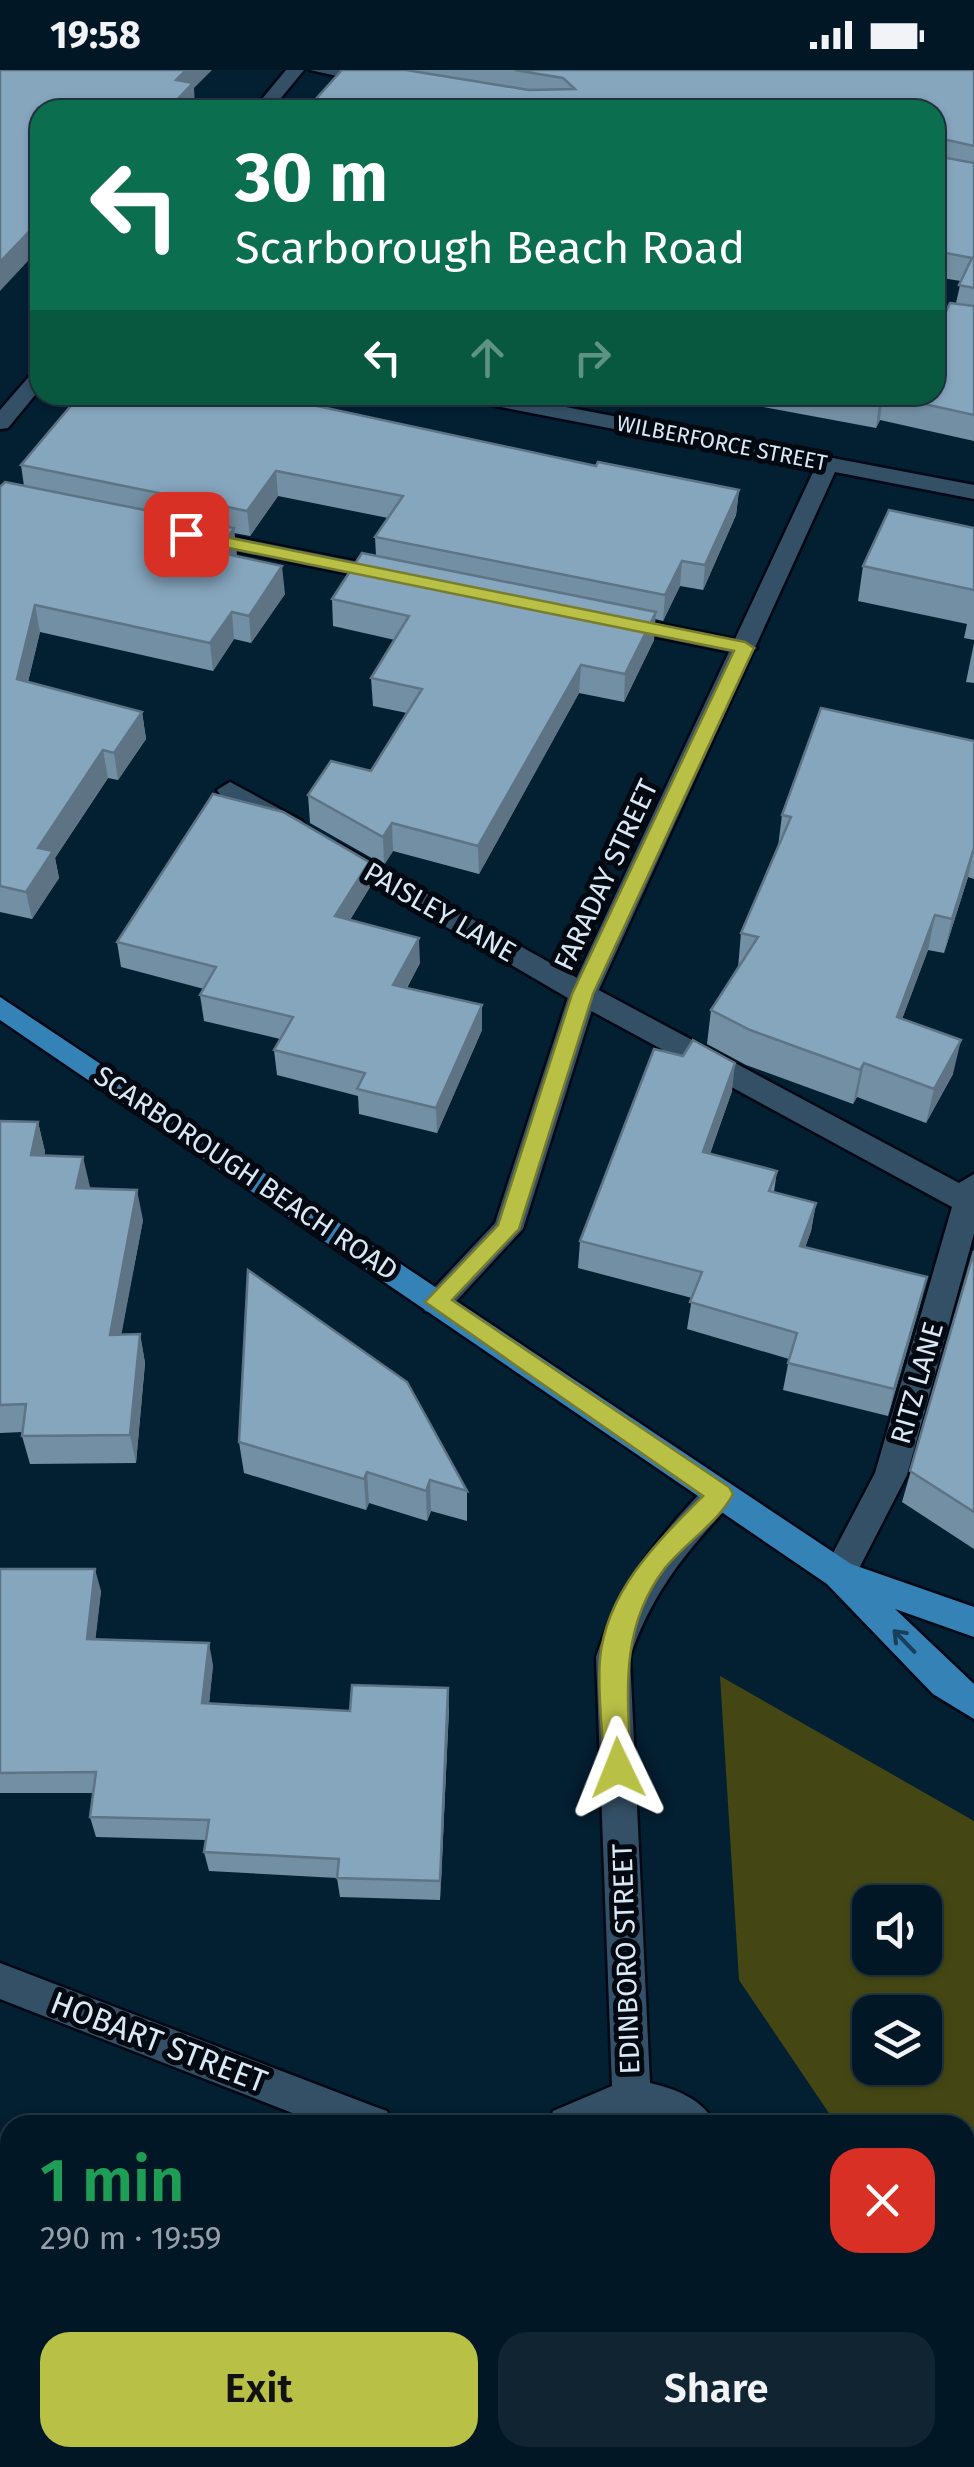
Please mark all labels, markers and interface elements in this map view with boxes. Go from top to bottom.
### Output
text: 19:58 [50,12,141,58]
text: 30 m [235,136,388,220]
icon: left [70,140,200,270]
text: Scarborough Beach Road [235,221,745,275]
icon: left [355,330,410,385]
icon: ahead [460,330,515,385]
icon: right [565,330,620,385]
street label: WILBERFORCE STREET [614,409,830,477]
pin [144,492,229,577]
icon: arrive [159,507,214,562]
street label: FARADAY STREET [547,774,665,976]
street label: PAISLEY LANE [358,855,522,969]
street label: SCARBOROUGH BEACH ROAD [88,1059,404,1287]
street label: RITZ LANE [884,1318,950,1448]
one-way arrow [892,1630,916,1654]
position arrow [566,1716,670,1820]
street label: EDINBORO STREET [605,1843,647,2075]
map controls [852,1885,942,2085]
button: sound [852,1885,942,1975]
street label: HOBART STREET [45,1983,273,2101]
button: layers [852,1995,942,2085]
text: 1 min [40,2145,185,2217]
button: close [830,2148,935,2253]
text: 290 m · 19:59 [40,2219,222,2257]
button: Exit [40,2332,478,2447]
button: Share [498,2332,935,2447]

